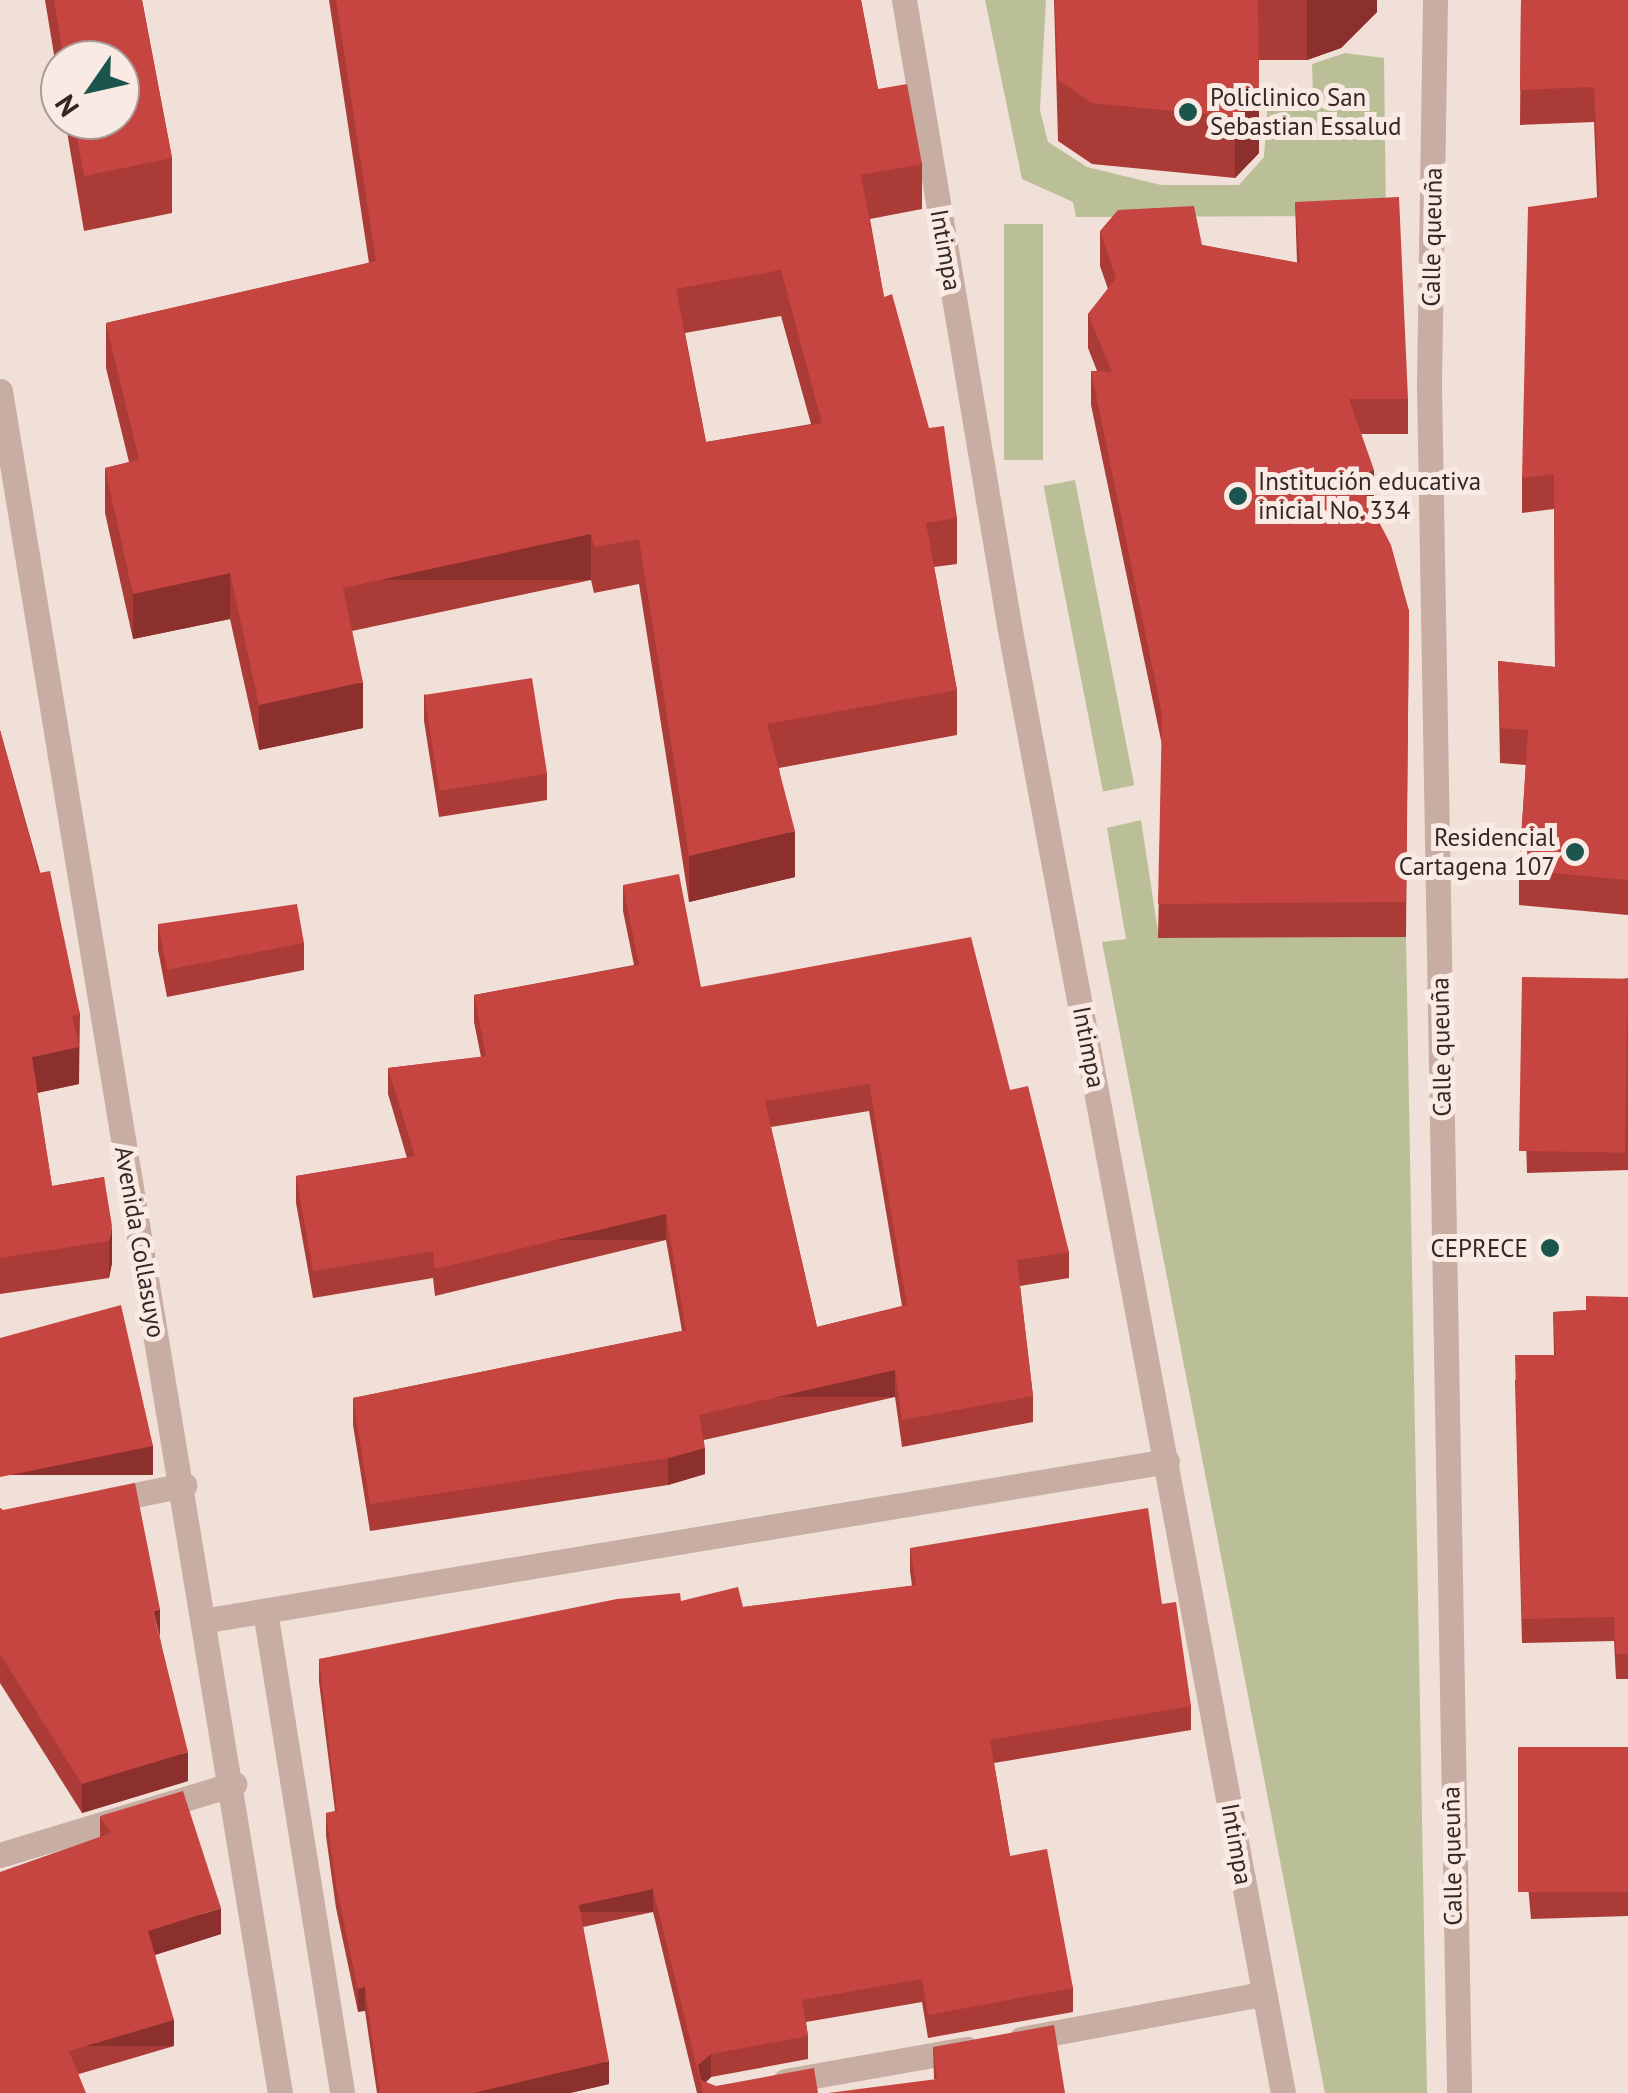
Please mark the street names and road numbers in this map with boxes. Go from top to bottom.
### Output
street label: Calle queuña [1416,167,1448,307]
street label: Intimpa [924,207,968,293]
street label: Calle queuña [1425,977,1457,1117]
street label: Intimpa [1066,1004,1112,1090]
street label: Avenida Collasuyo [108,1144,172,1340]
street label: Calle queuña [1436,1786,1468,1926]
street label: Intimpa [1215,1801,1259,1887]

